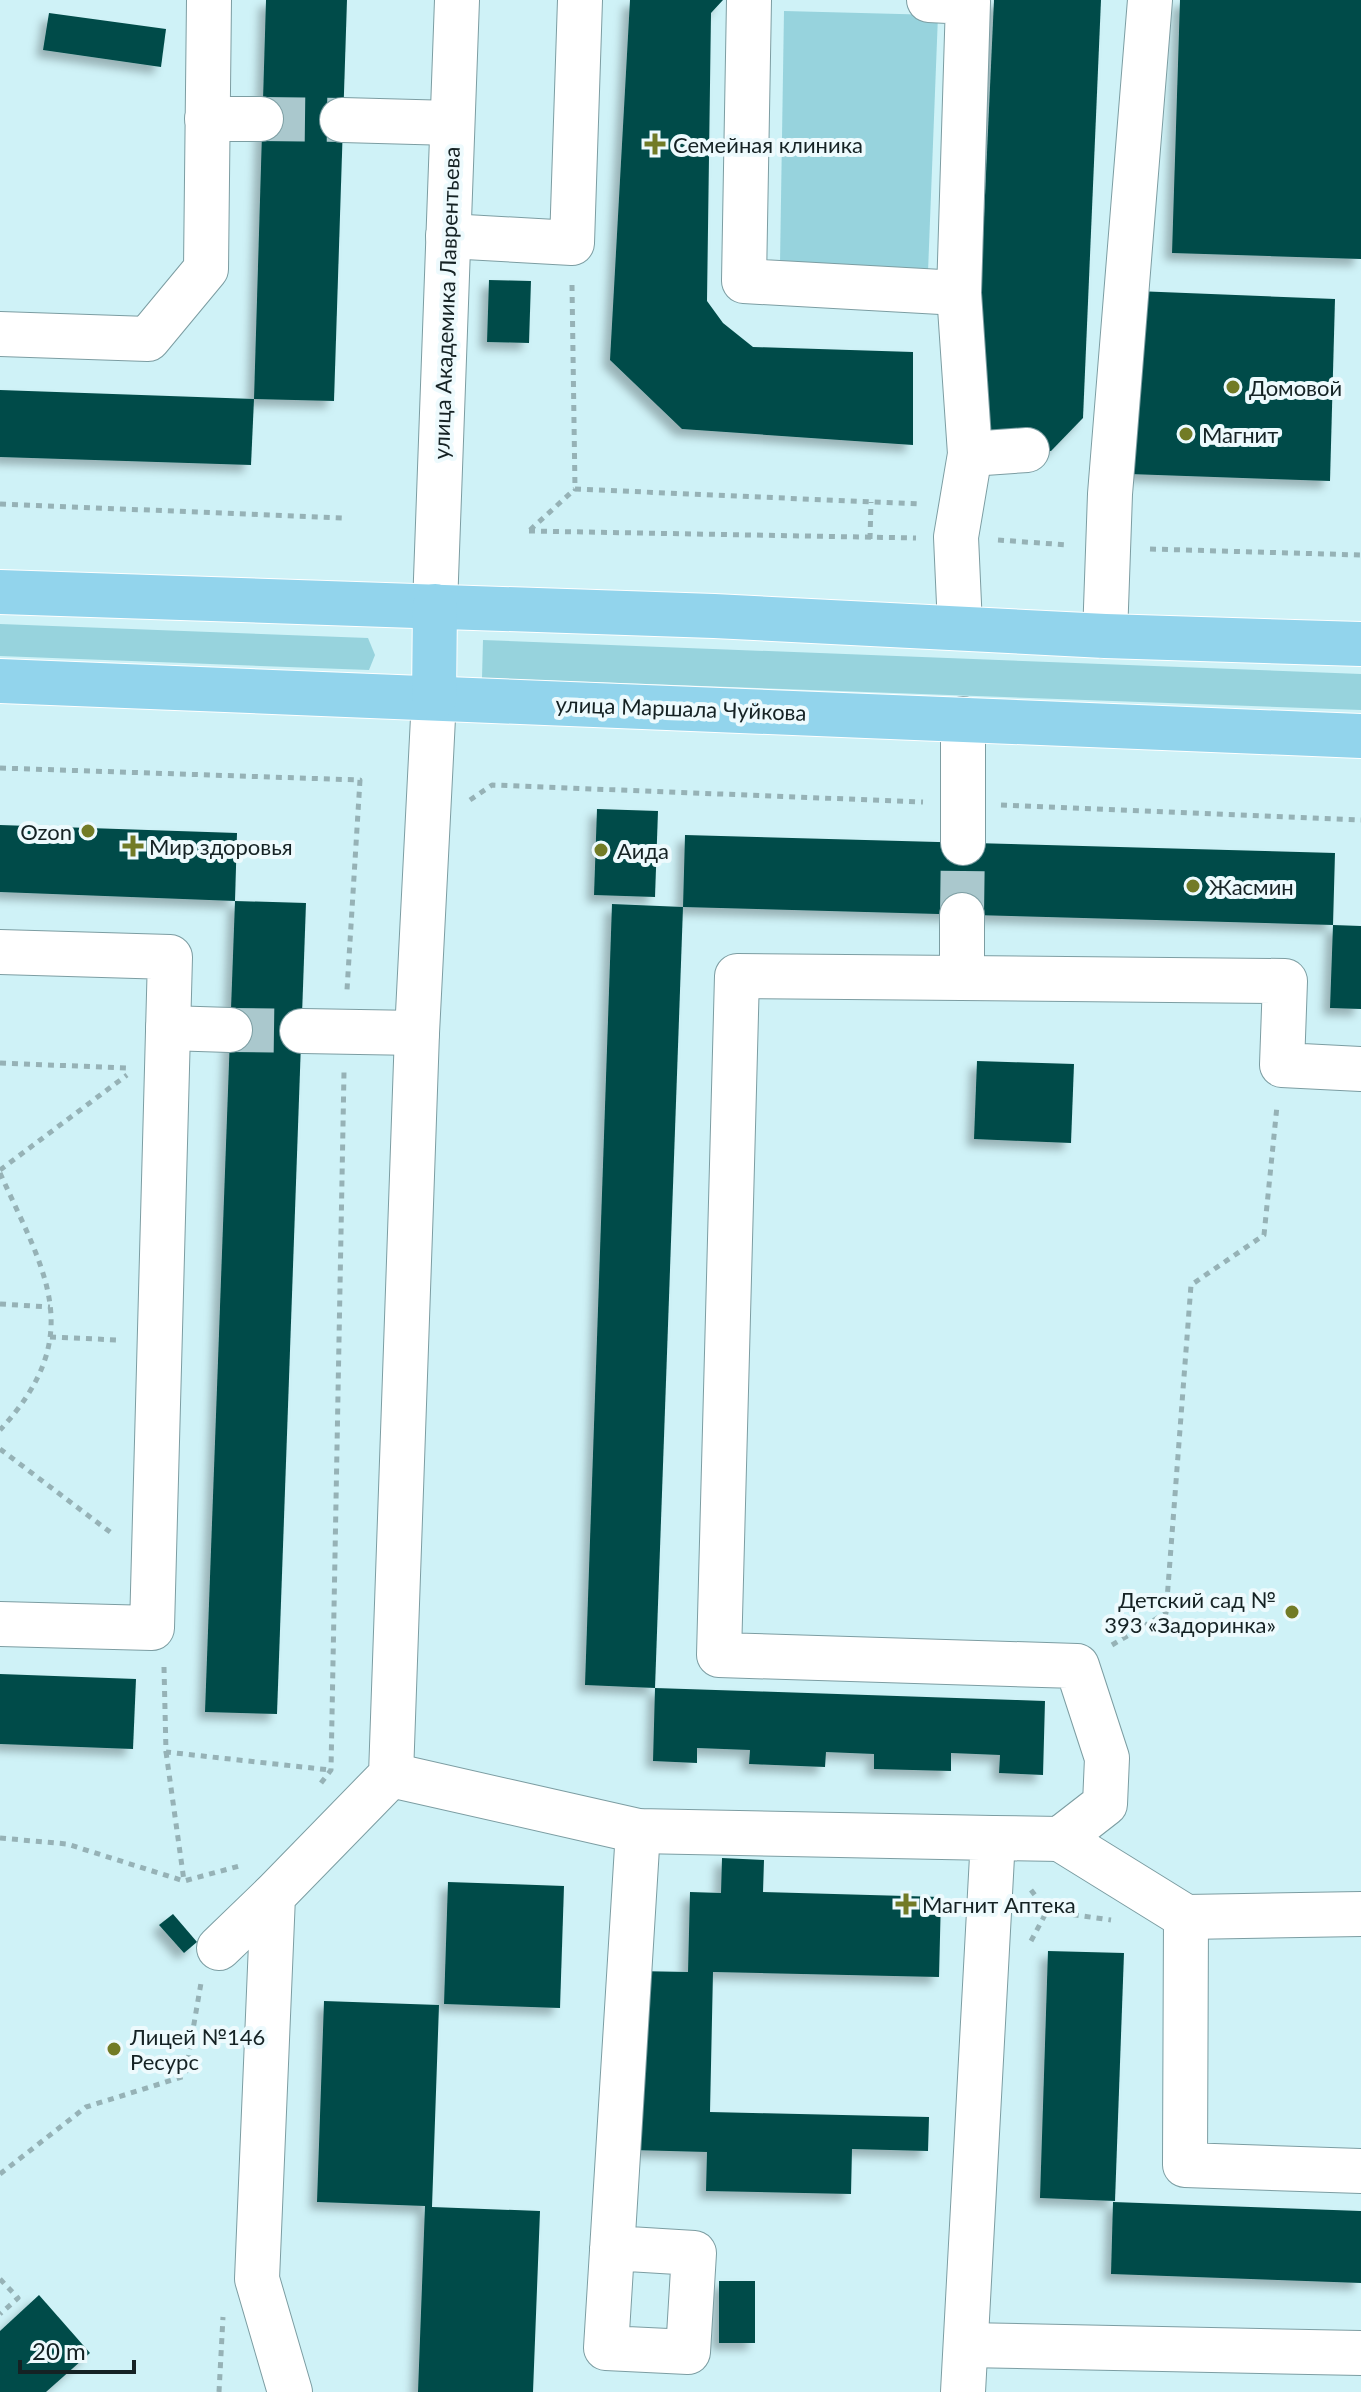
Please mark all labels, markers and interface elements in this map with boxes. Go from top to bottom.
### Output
place label: Семейная клиника [673,131,863,158]
marker: Семейная клиника [644,133,666,155]
street label: улица Академика Лаврентьева [427,146,465,460]
place label: Домовой [1249,374,1342,401]
marker: Домовой [1224,378,1242,396]
place label: Магнит [1202,421,1278,448]
marker: Магнит [1177,425,1195,443]
street label: улица Маршала Чуйкова [555,690,807,726]
place label: Ozon [20,818,72,845]
marker: Ozon [79,822,97,840]
place label: Мир здоровья [149,833,293,860]
marker: Мир здоровья [124,837,142,855]
place label: Аида [617,837,669,864]
marker: Аида [592,841,610,859]
place label: Жасмин [1209,873,1294,900]
marker: Жасмин [1184,877,1202,895]
place label: Детский сад № 393 «Задоринка» [1104,1586,1276,1638]
marker: Детский сад № 393 «Задоринка» [1283,1603,1301,1621]
place label: Магнит Аптека [922,1891,1076,1918]
marker: Магнит Аптека [897,1895,915,1913]
place label: Лицей №146 Ресурс [129,2023,265,2075]
marker: Лицей №146 Ресурс [105,2040,123,2058]
scale bar [20,2324,134,2374]
text: 20 m [32,2336,86,2365]

